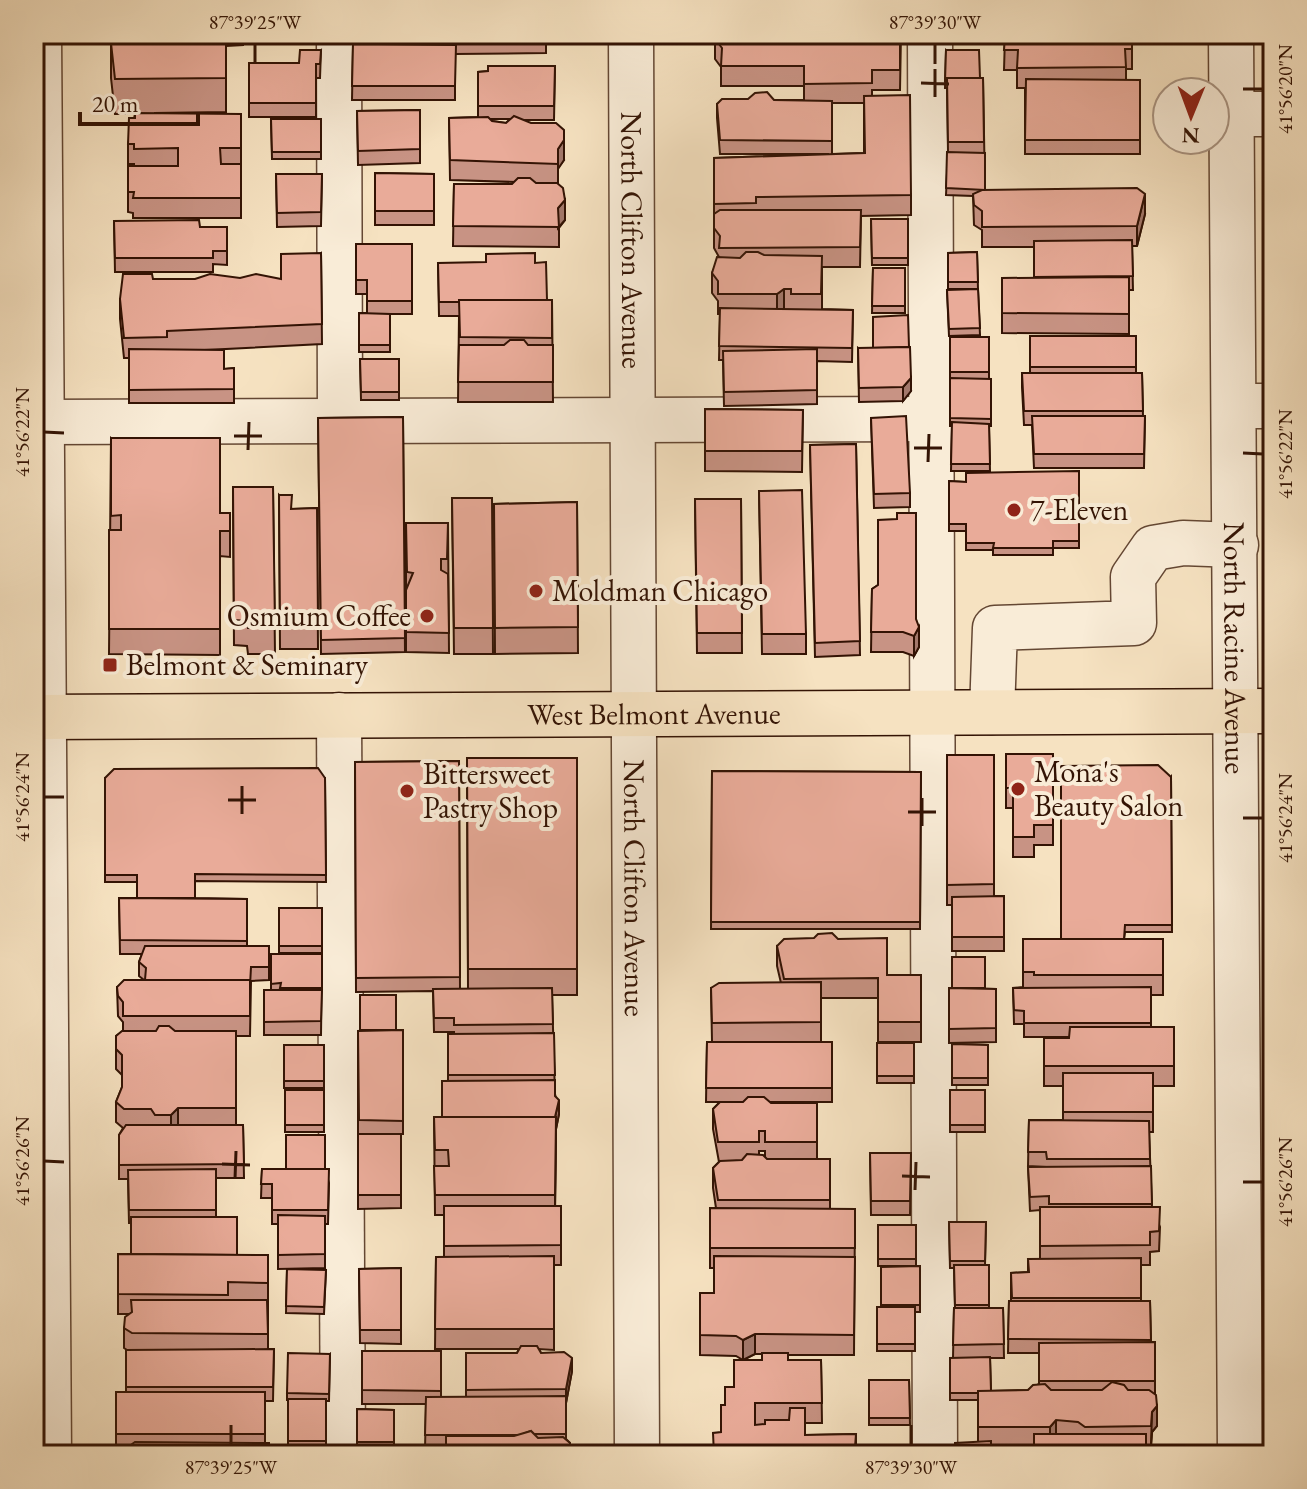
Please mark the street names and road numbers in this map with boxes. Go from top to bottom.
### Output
street label: North Clifton Avenue [612,111,652,369]
street label: North Racine Avenue [1215,522,1256,774]
street label: West Belmont Avenue [527,693,781,734]
street label: North Clifton Avenue [615,759,655,1017]

